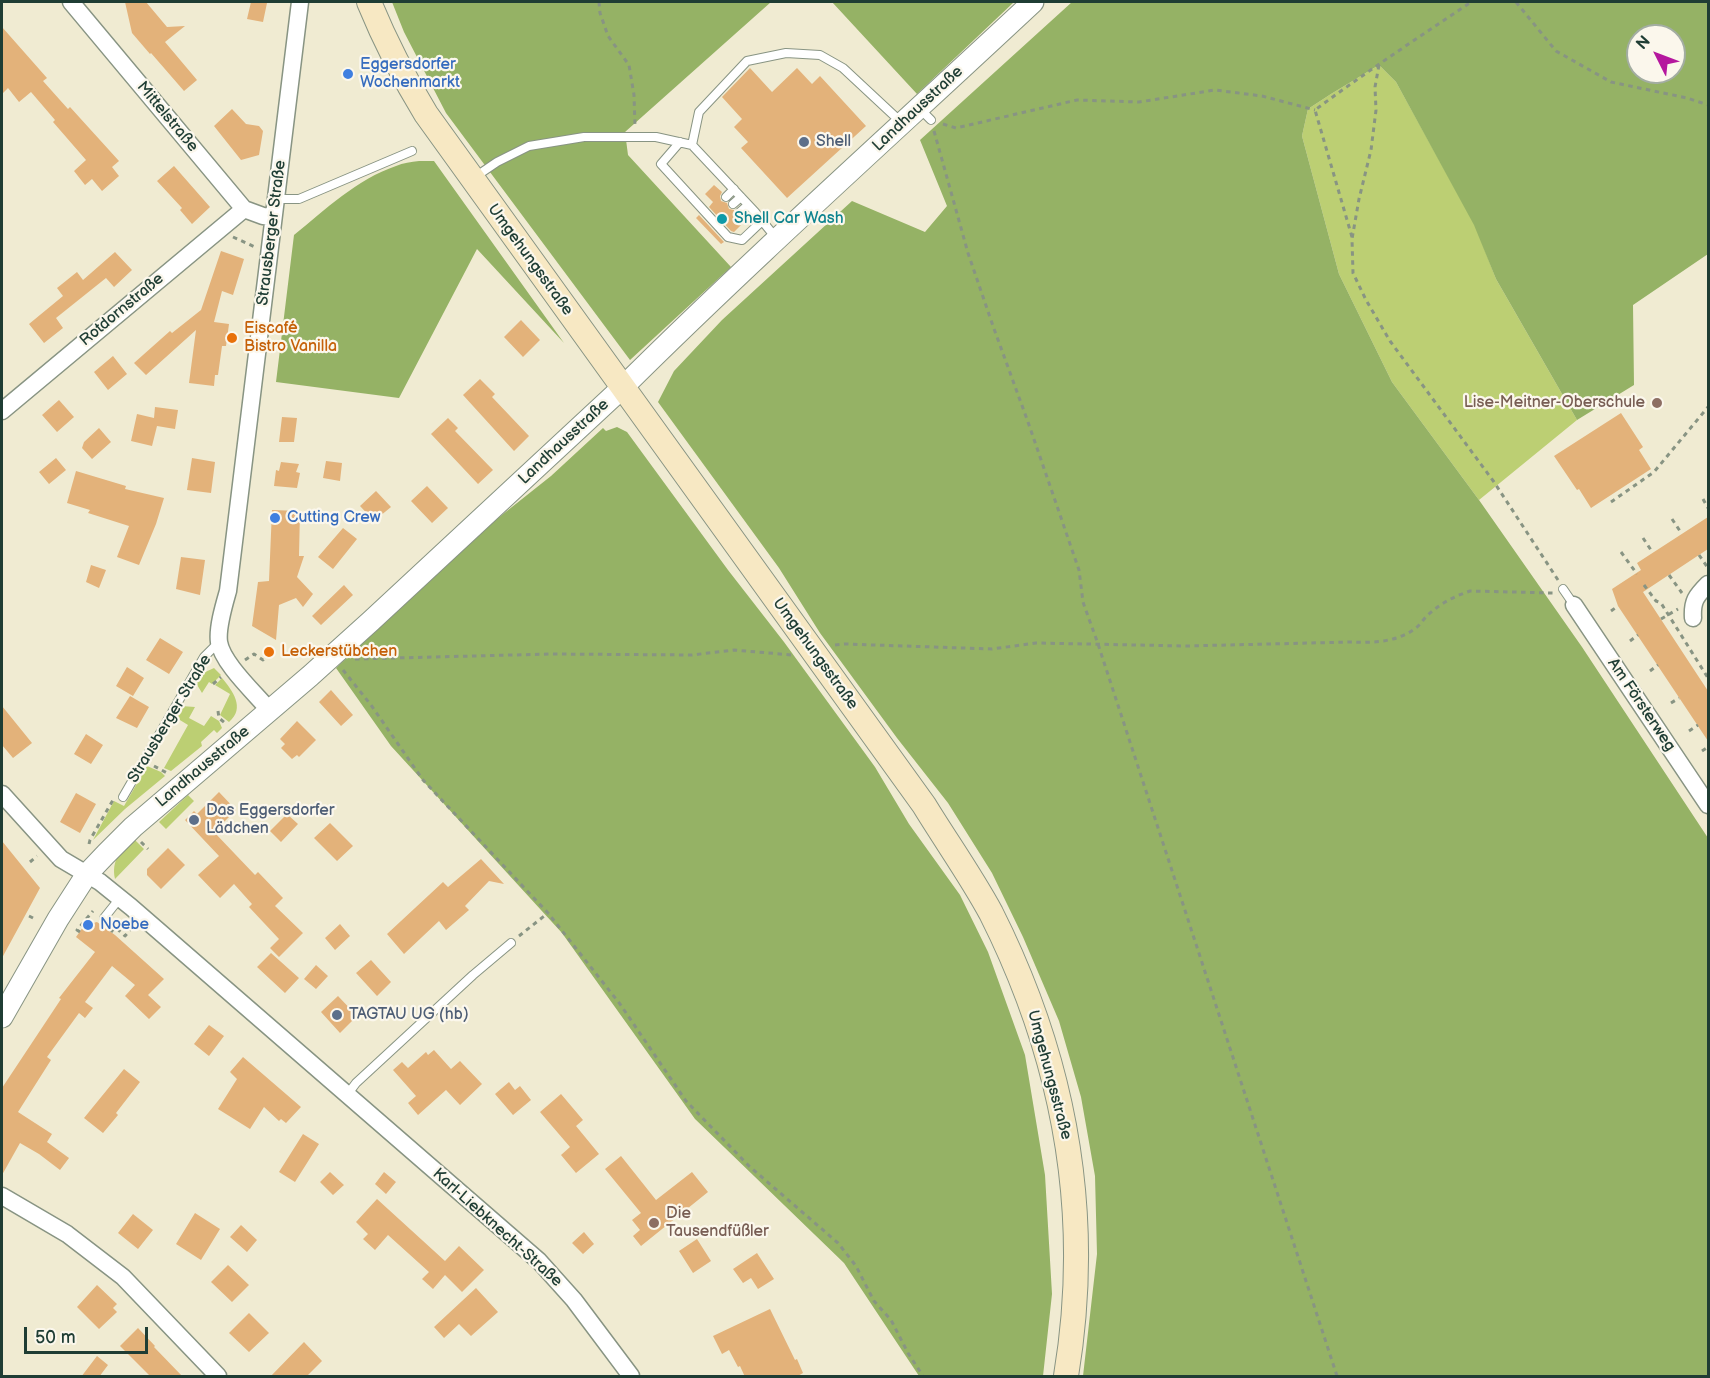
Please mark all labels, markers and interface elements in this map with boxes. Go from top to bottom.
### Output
north arrow [1626,24,1686,84]
text: N [1633,32,1655,54]
place label: Eggersdorfer Wochenmarkt [360,55,460,93]
street label: Landhausstraße [869,62,967,156]
marker: Eggersdorfer Wochenmarkt [341,67,355,81]
street label: Mittelstraße [132,78,202,156]
place label: Shell [816,132,851,152]
marker: Shell [797,135,811,149]
street label: Strausberger Straße [254,159,290,307]
street label: Umgehungsstraße [483,200,577,320]
place label: Shell Car Wash [734,209,844,229]
marker: Shell Car Wash [715,212,729,226]
street label: Rotdornstraße [76,269,168,351]
place label: Eiscafé Bistro Vanilla [244,319,337,357]
marker: Eiscafé Bistro Vanilla [225,331,239,345]
place label: Lise-Meitner-Oberschule [1464,393,1645,413]
street label: Landhausstraße [515,395,613,489]
marker: Lise-Meitner-Oberschule [1650,396,1664,410]
place label: Cutting Crew [287,508,380,528]
marker: Cutting Crew [268,511,282,525]
street label: Umgehungsstraße [768,594,862,714]
place label: Leckerstübchen [281,642,397,662]
marker: Leckerstübchen [262,645,276,659]
street label: Strausberger Straße [124,651,216,787]
street label: Am Försterweg [1603,655,1679,755]
street label: Landhausstraße [152,722,254,812]
place label: Das Eggersdorfer Lädchen [206,801,335,839]
marker: Das Eggersdorfer Lädchen [187,813,201,827]
place label: Noebe [100,915,149,935]
marker: Noebe [81,918,95,932]
place label: TAGTAU UG (hb) [349,1005,469,1025]
marker: TAGTAU UG (hb) [330,1008,344,1022]
street label: Umgehungsstraße [1022,1008,1076,1142]
street label: Karl-Liebknecht-Straße [428,1165,566,1291]
place label: Die Tausendfüßler [666,1204,769,1242]
marker: Die Tausendfüßler [647,1216,661,1230]
scale bar [27,1315,152,1353]
text: 50 m [35,1327,76,1348]

